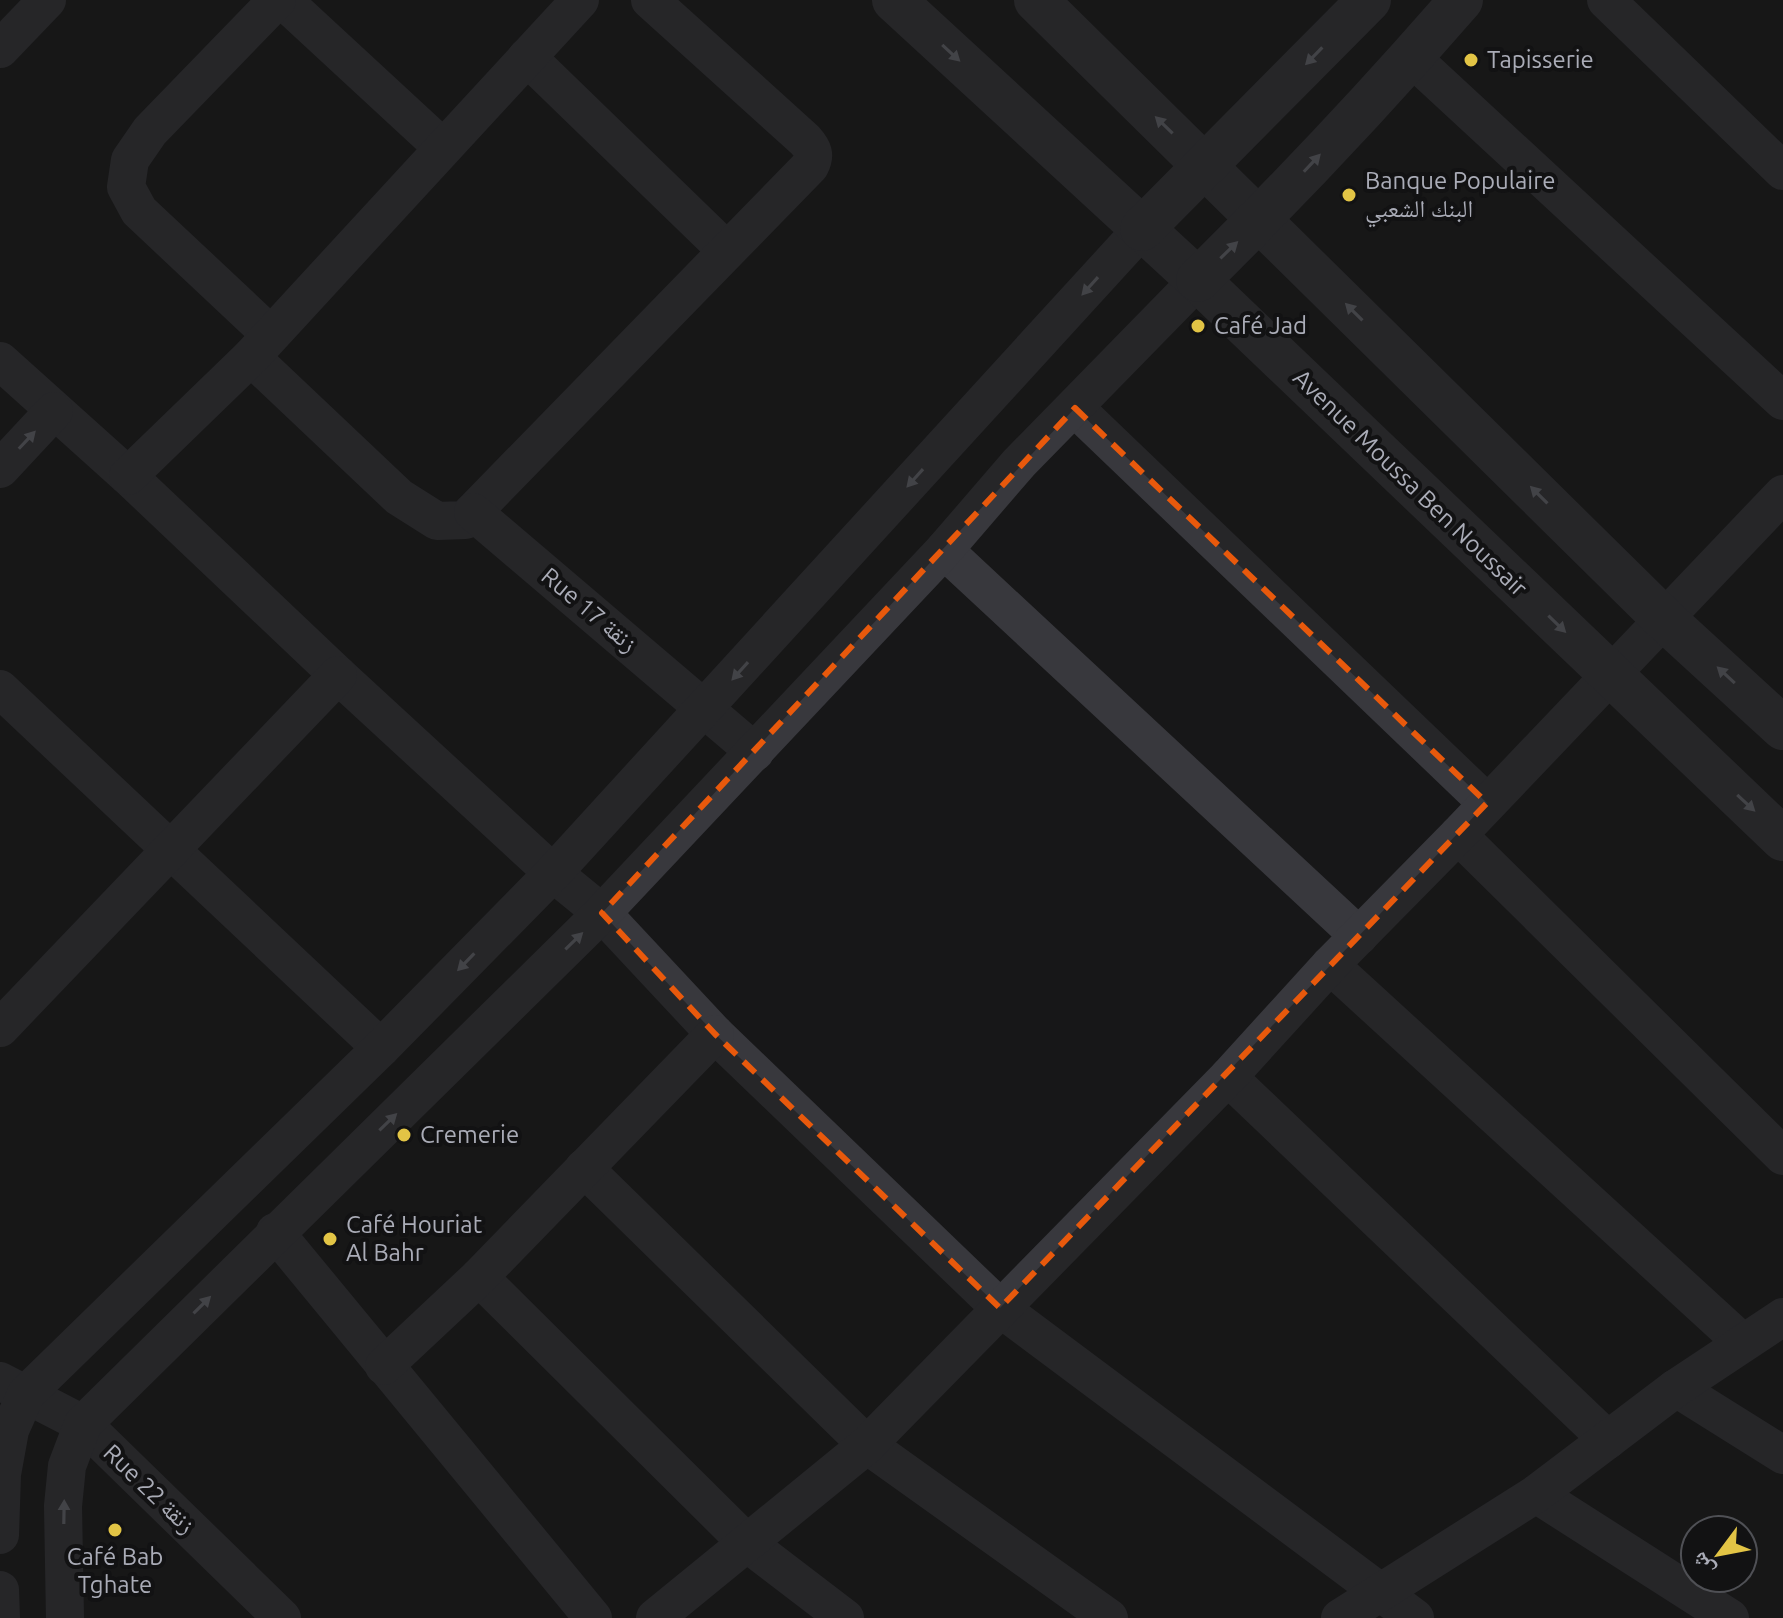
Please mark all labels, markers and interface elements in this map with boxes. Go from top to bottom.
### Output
one-way arrow [942,43,961,61]
one-way arrow [1305,46,1324,65]
place label: Tapisserie [1487,46,1594,73]
marker: Tapisserie [1462,51,1480,69]
one-way arrow [1155,117,1174,135]
one-way arrow [1303,153,1321,172]
place label: Banque Populaire البنك الشعبي [1365,167,1555,228]
marker: Banque Populaire البنك الشعبي [1340,186,1358,204]
one-way arrow [1219,241,1238,259]
one-way arrow [1081,277,1099,296]
one-way arrow [1345,303,1364,322]
place label: Café Jad [1214,312,1307,339]
marker: Café Jad [1189,317,1207,335]
street label: Avenue Moussa Ben Noussair [1288,364,1533,602]
one-way arrow [18,431,36,450]
one-way arrow [906,469,924,488]
one-way arrow [1530,486,1549,504]
street label: Rue 17 زنقة [536,562,642,657]
one-way arrow [1548,615,1567,633]
one-way arrow [731,661,749,680]
one-way arrow [1716,667,1735,685]
one-way arrow [1737,794,1756,812]
one-way arrow [564,932,583,950]
one-way arrow [457,952,475,971]
one-way arrow [378,1113,397,1132]
place label: Cremerie [420,1121,519,1148]
marker: Cremerie [395,1126,413,1144]
place label: Café Houriat Al Bahr [346,1211,483,1266]
marker: Café Houriat Al Bahr [321,1230,339,1248]
one-way arrow [192,1296,211,1315]
street label: Rue 22 زنقة [98,1439,200,1539]
one-way arrow [57,1499,70,1524]
north arrow [1679,1514,1759,1594]
marker: Café Bab Tghate [106,1521,124,1539]
place label: Café Bab Tghate [67,1543,163,1598]
text: ش [1685,1547,1720,1581]

